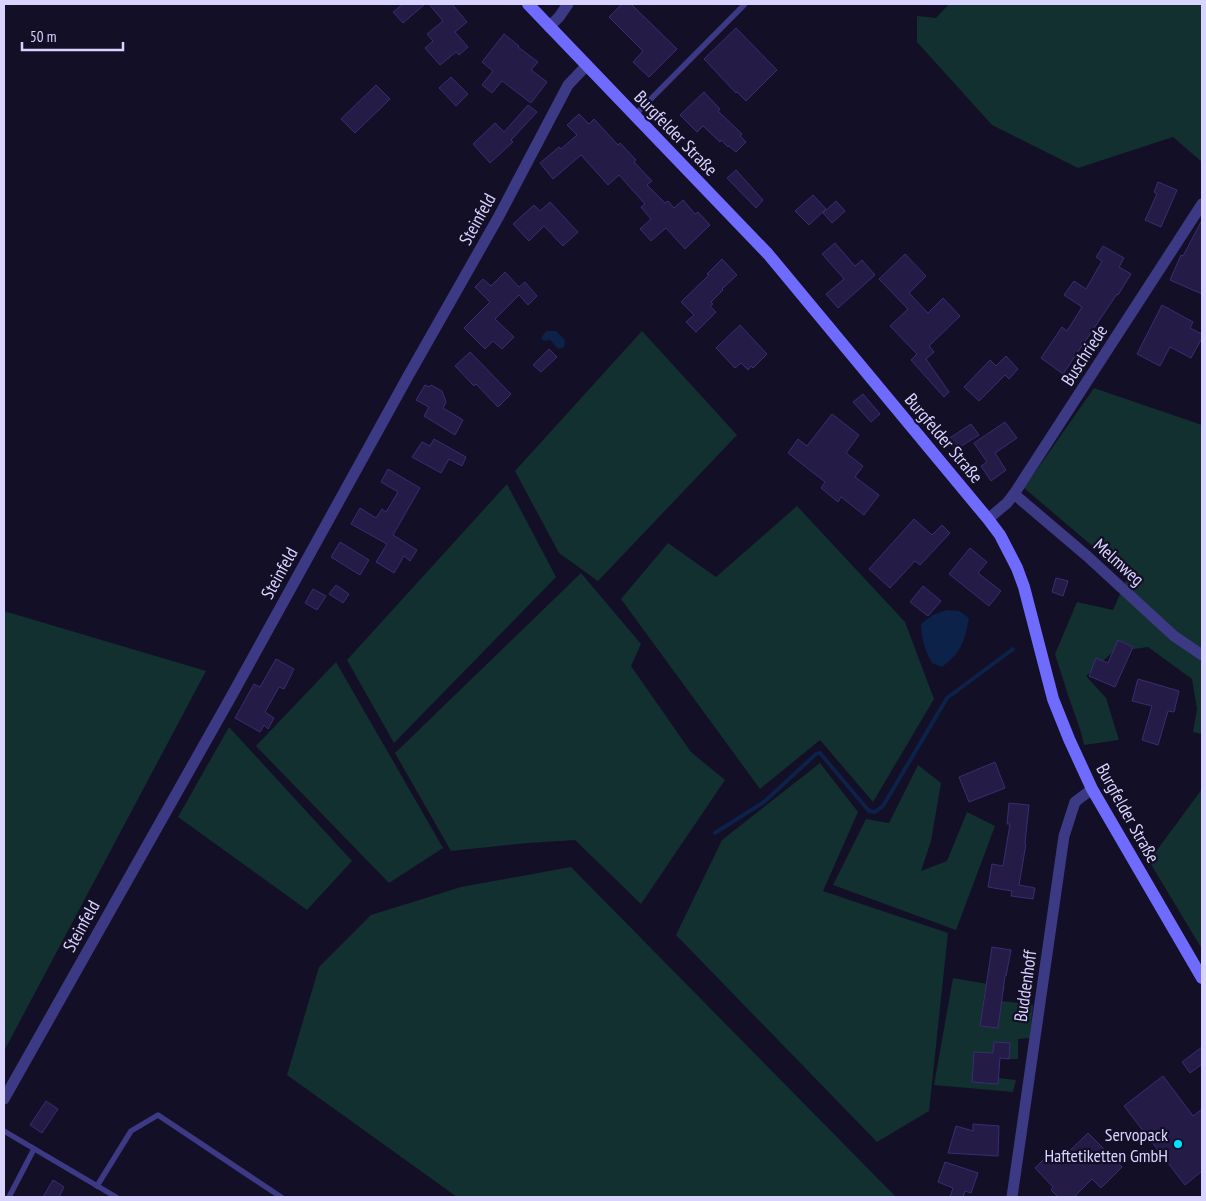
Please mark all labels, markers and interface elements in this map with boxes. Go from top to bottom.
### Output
scale bar [22,20,124,52]
text: 50 m [30,27,56,46]
street label: Burgfelder Straße [629,85,723,181]
street label: Steinfeld [453,189,501,249]
street label: Buschriede [1056,320,1112,390]
street label: Burgfelder Straße [900,388,988,488]
street label: Melmweg [1089,533,1149,591]
street label: Steinfeld [255,543,303,603]
street label: Burgfelder Straße [1091,759,1165,867]
street label: Steinfeld [57,896,105,956]
street label: Buddenhoff [1009,947,1042,1023]
place label: Servopack Haftetiketten GmbH [1044,1123,1168,1167]
marker: Servopack Haftetiketten GmbH [1172,1138,1184,1150]

